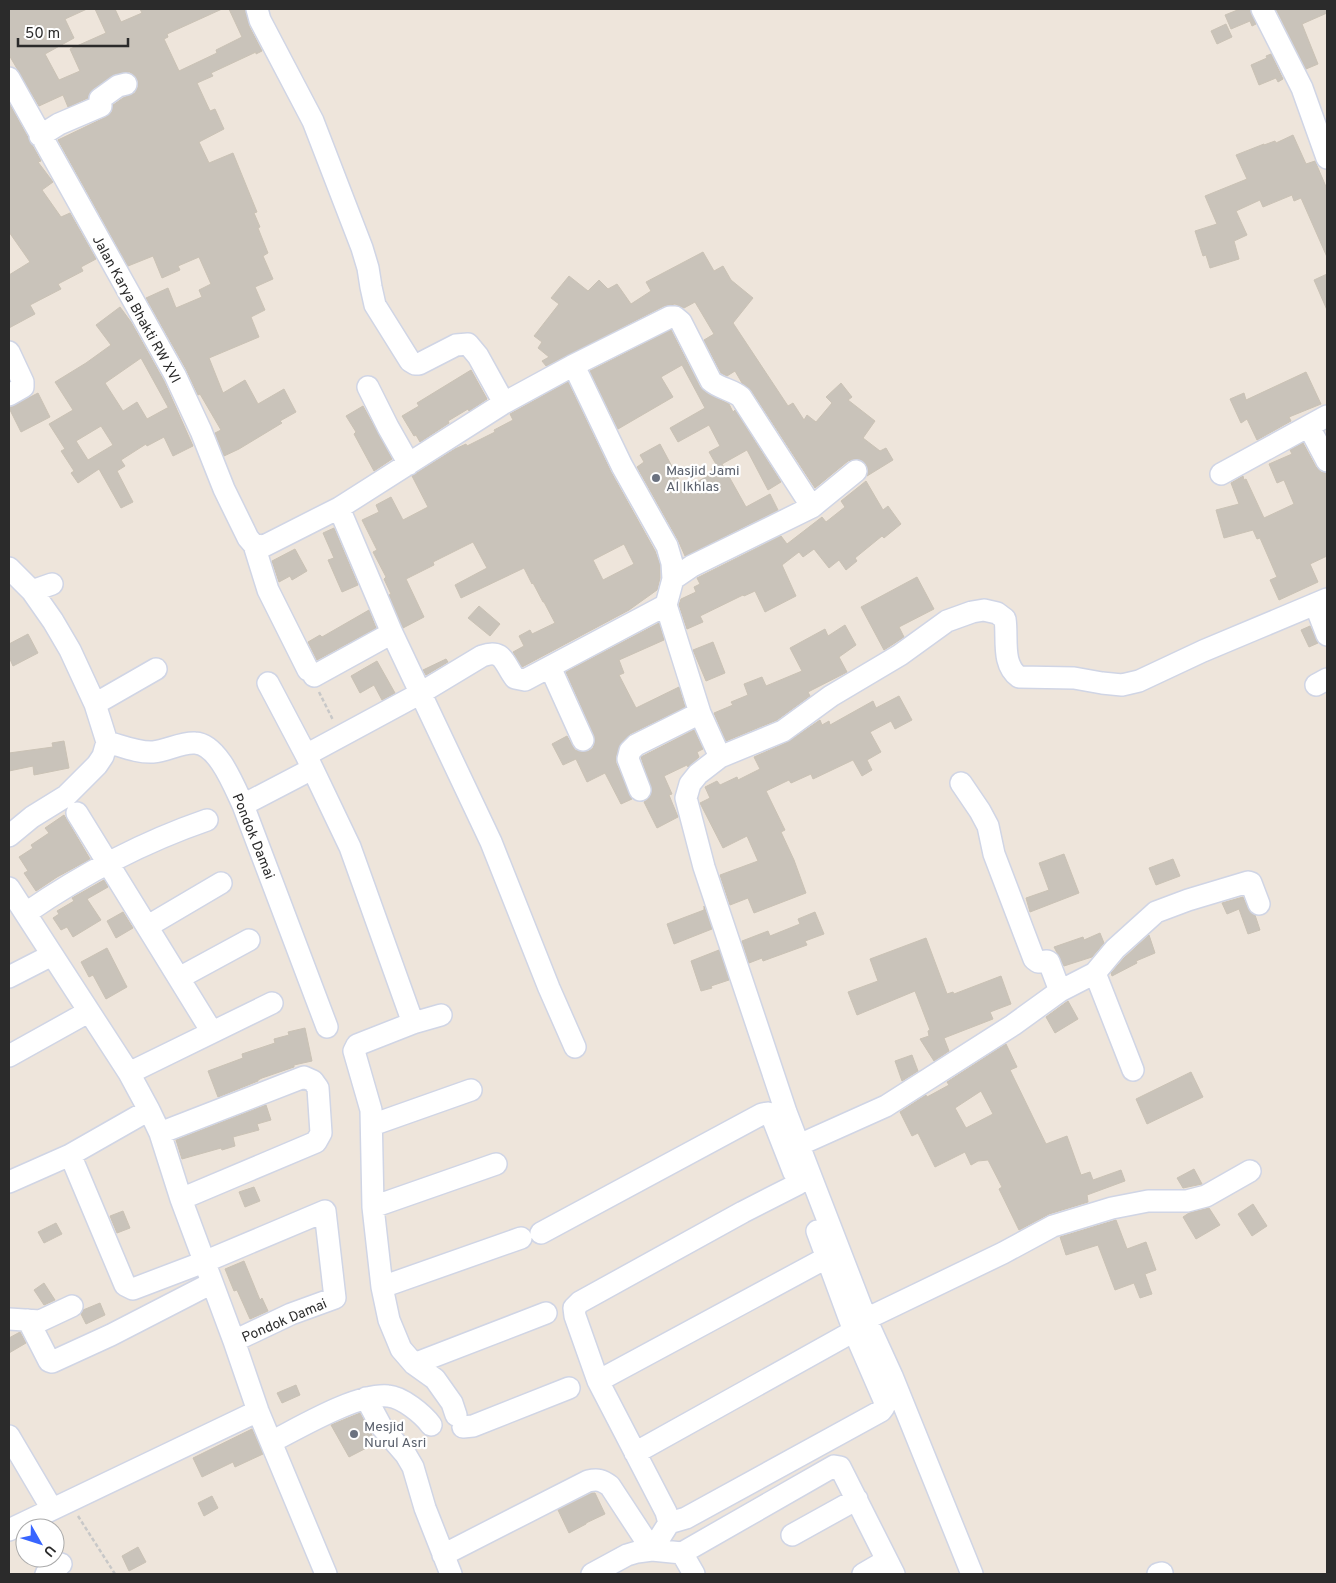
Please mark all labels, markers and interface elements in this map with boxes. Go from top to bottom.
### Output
scale bar [18,15,128,47]
text: 50 m [25,25,60,44]
street label: Jalan Karya Bhakti RW XVI [88,233,184,387]
place label: Masjid Jami Al Ikhlas [666,463,740,496]
marker: Masjid Jami Al Ikhlas [650,472,662,484]
street label: Pondok Damai [228,791,277,882]
street label: Pondok Damai [239,1296,330,1347]
place label: Mesjid Nurul Asri [364,1419,426,1452]
marker: Mesjid Nurul Asri [348,1428,360,1440]
north arrow [15,1518,65,1568]
text: U [39,1541,59,1559]

